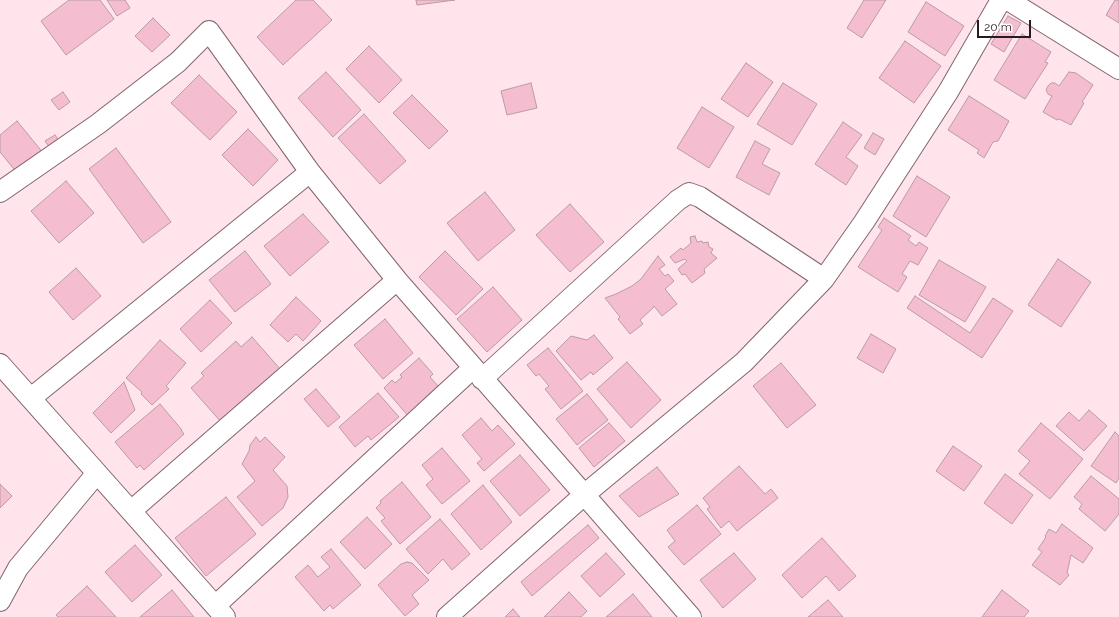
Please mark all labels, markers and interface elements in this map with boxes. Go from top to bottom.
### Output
scale bar [979,12,1033,38]
text: 20 m [984,20,1012,34]

